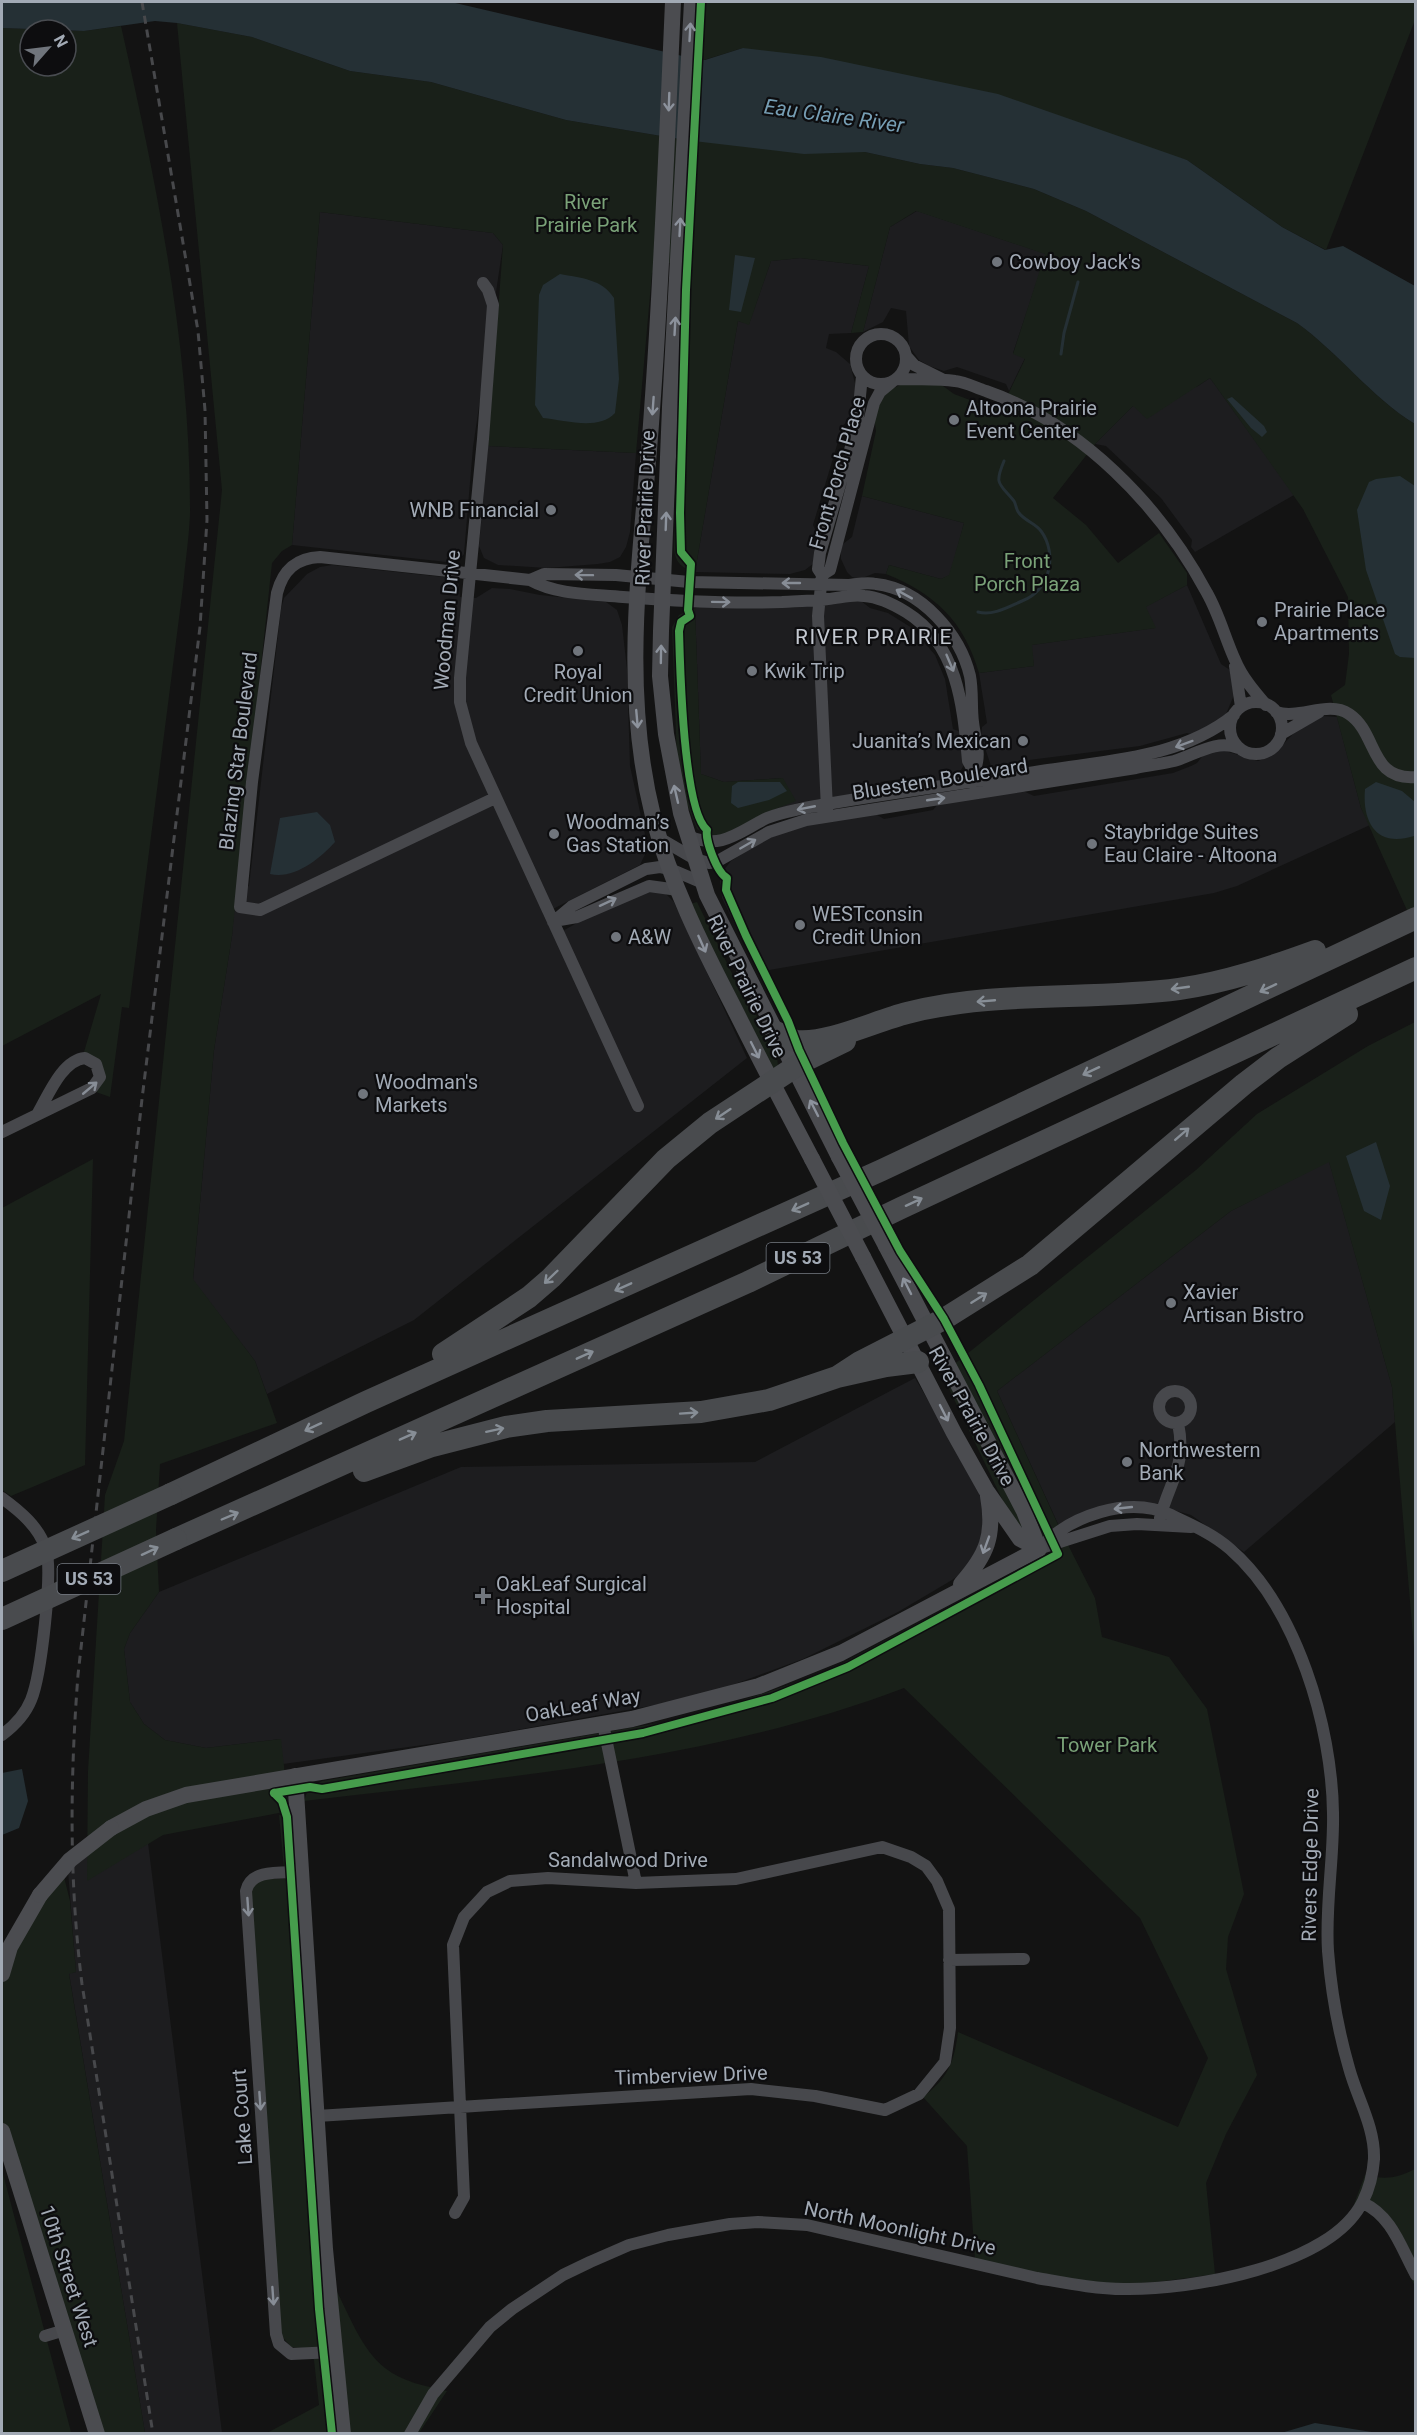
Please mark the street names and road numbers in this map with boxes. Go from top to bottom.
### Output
street label: Front Porch Place [804,394,870,552]
street label: River Prairie Drive [630,430,660,586]
street label: Woodman Drive [429,549,465,691]
street label: Blazing Star Boulevard [214,650,262,852]
street label: Bluestem Boulevard [850,753,1030,805]
street label: River Prairie Drive [702,911,792,1061]
road number: US 53 [766,1243,830,1273]
street label: River Prairie Drive [924,1342,1020,1490]
road number: US 53 [58,1564,121,1594]
street label: OakLeaf Way [524,1683,643,1727]
street label: Rivers Edge Drive [1297,1788,1323,1942]
street label: Sandalwood Drive [548,1848,708,1872]
street label: Timberview Drive [614,2060,768,2090]
street label: Lake Court [227,2068,257,2166]
street label: North Moonlight Drive [802,2196,998,2260]
street label: 10th Street West [35,2202,103,2350]

